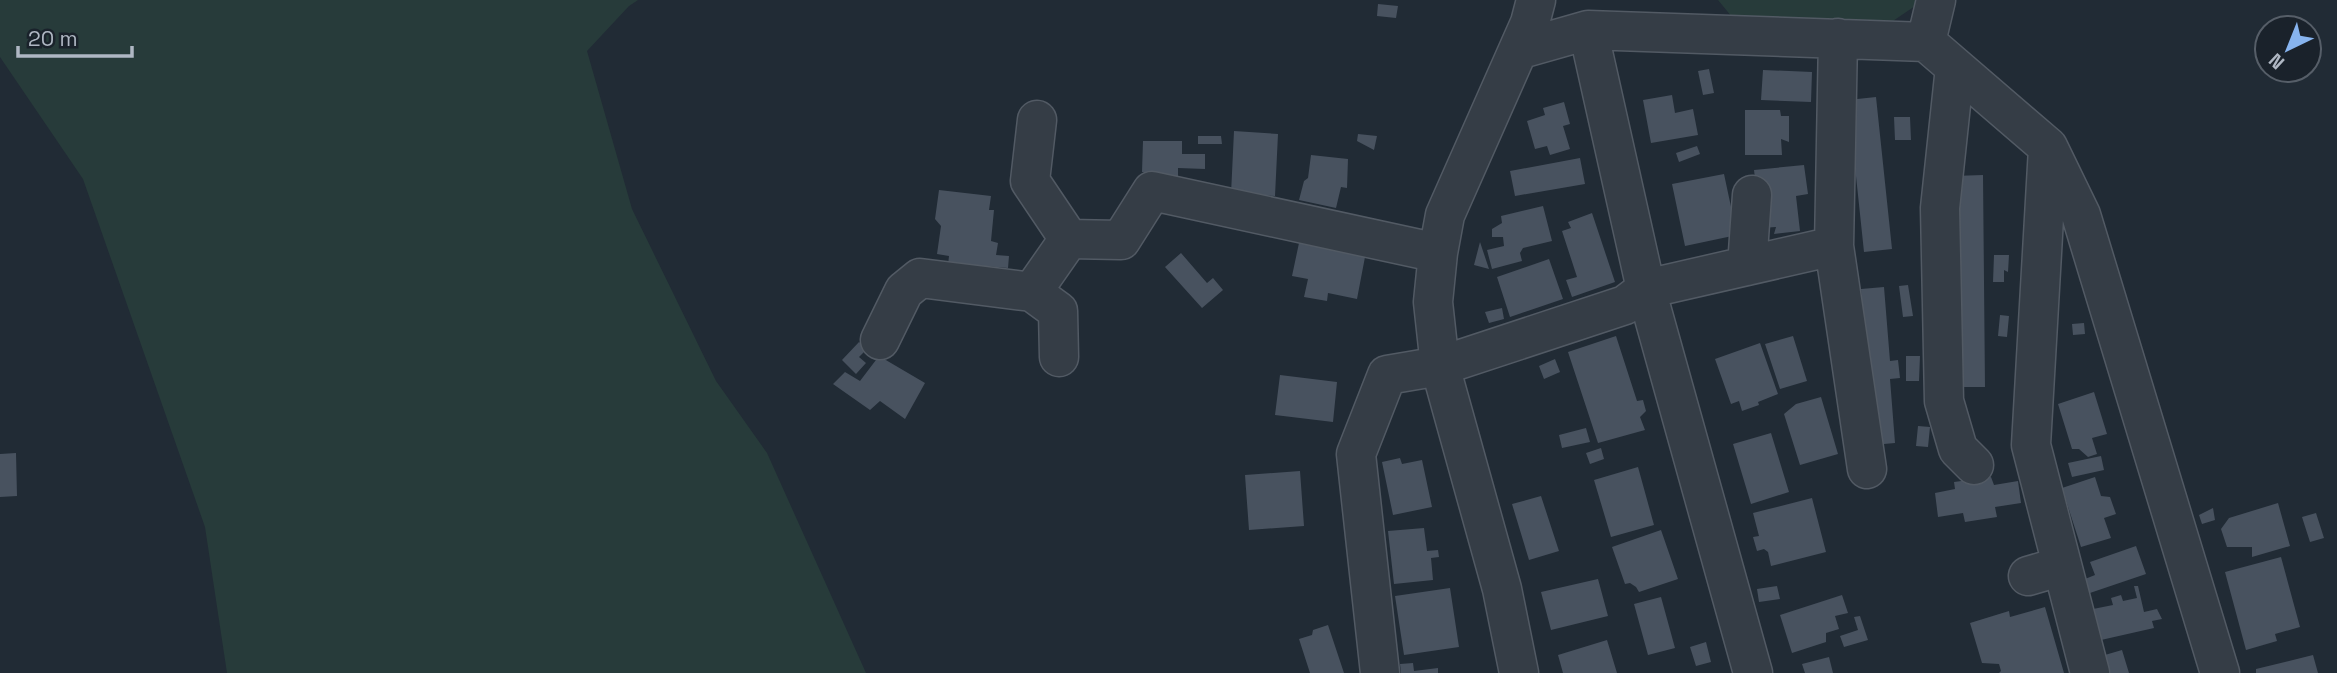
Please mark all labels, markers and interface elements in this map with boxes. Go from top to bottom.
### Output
scale bar [18,14,131,58]
north arrow [2253,14,2323,84]
text: 20 m [28,25,78,52]
text: N [2264,48,2290,75]

